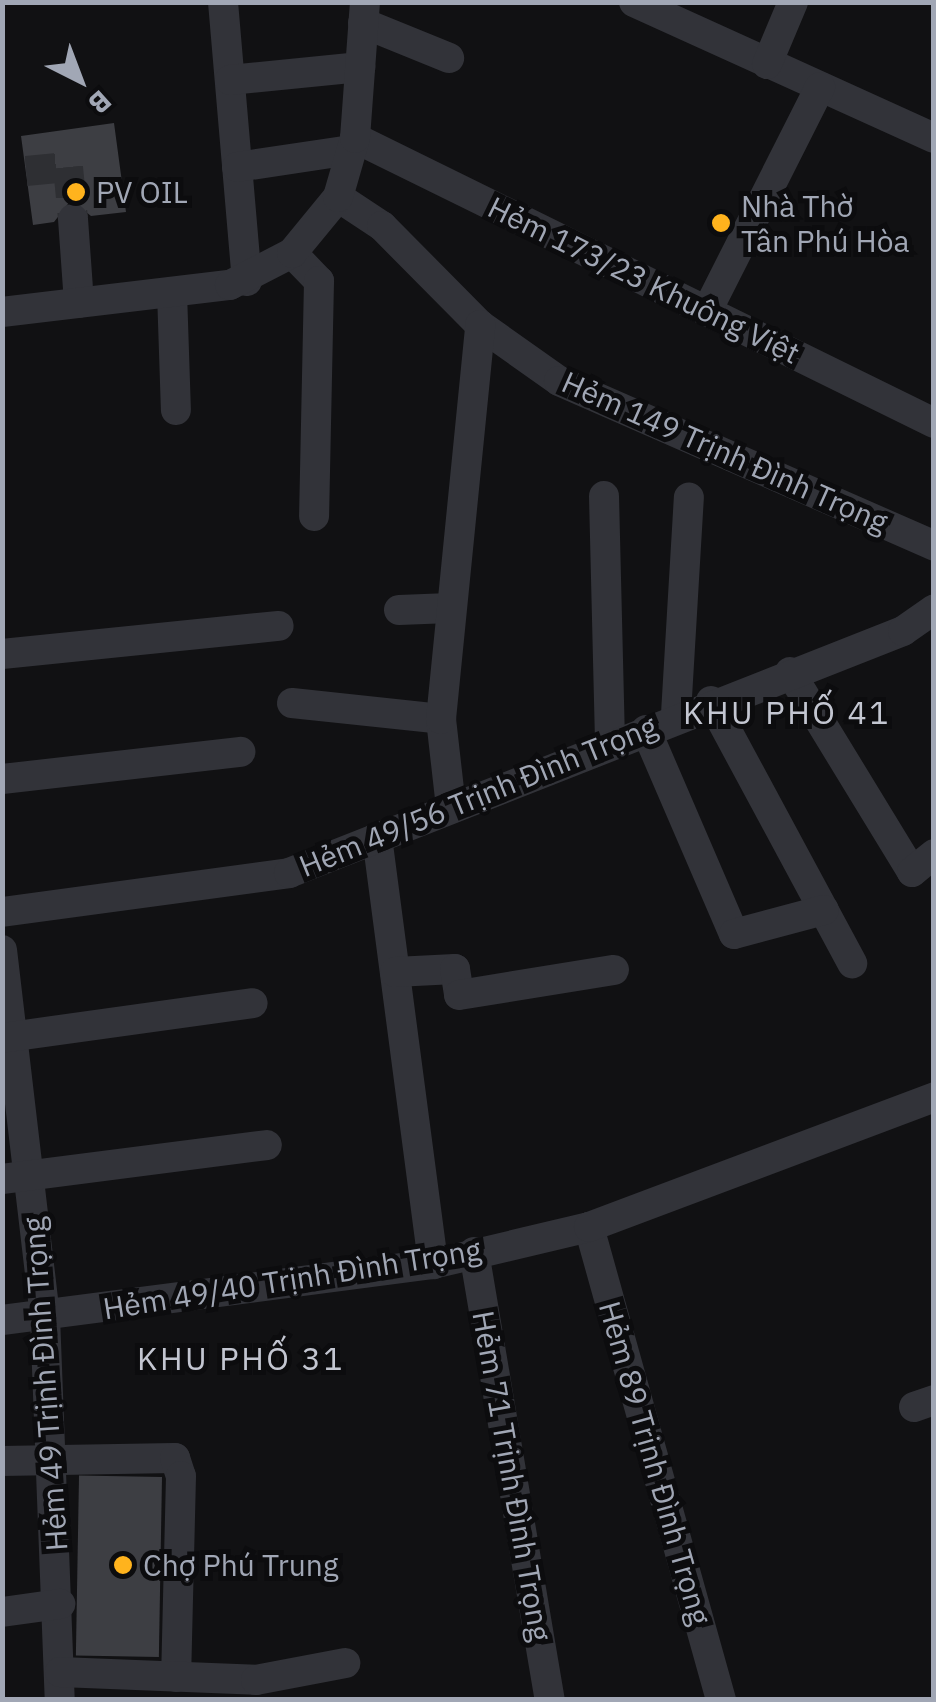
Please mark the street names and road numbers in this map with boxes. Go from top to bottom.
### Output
street label: Hẻm 173/23 Khuông Việt [482,189,806,371]
street label: Hẻm 149 Trịnh Đình Trọng [557,364,893,540]
street label: Hẻm 49/56 Trịnh Đình Trọng [294,708,662,884]
street label: Hẻm 49 Trịnh Đình Trọng [15,1216,75,1552]
street label: Hẻm 49/40 Trịnh Đình Trọng [100,1231,484,1327]
street label: Hẻm 89 Trịnh Đình Trọng [592,1297,718,1629]
street label: Hẻm 71 Trịnh Đình Trọng [465,1308,559,1644]

